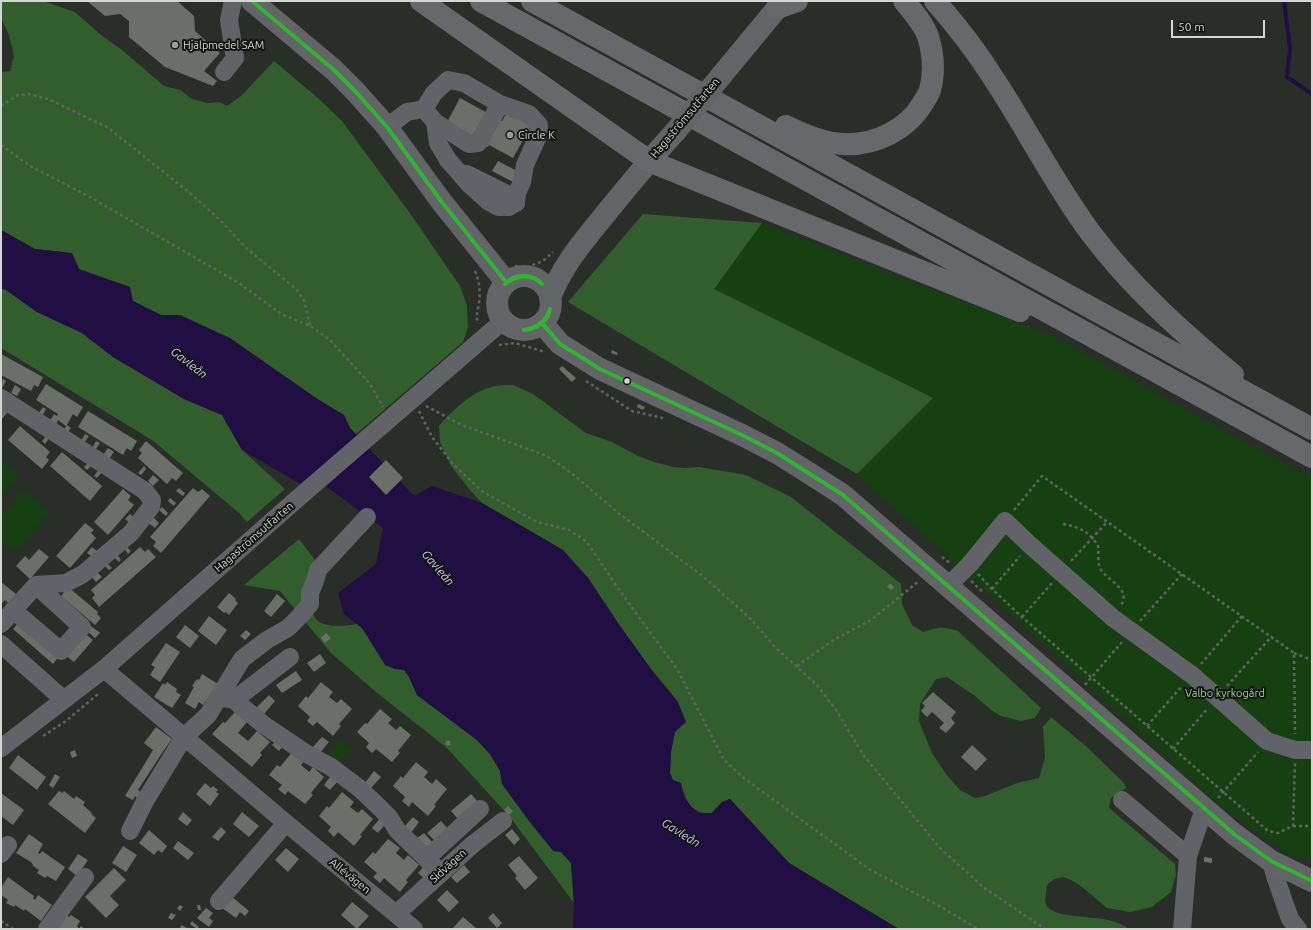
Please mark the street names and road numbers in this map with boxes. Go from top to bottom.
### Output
street label: Hagaströmsutfarten [648,75,722,161]
street label: Hagaströmsutfarten [212,499,296,575]
street label: Sidvägen [427,846,469,886]
street label: Allévägen [327,856,373,896]

